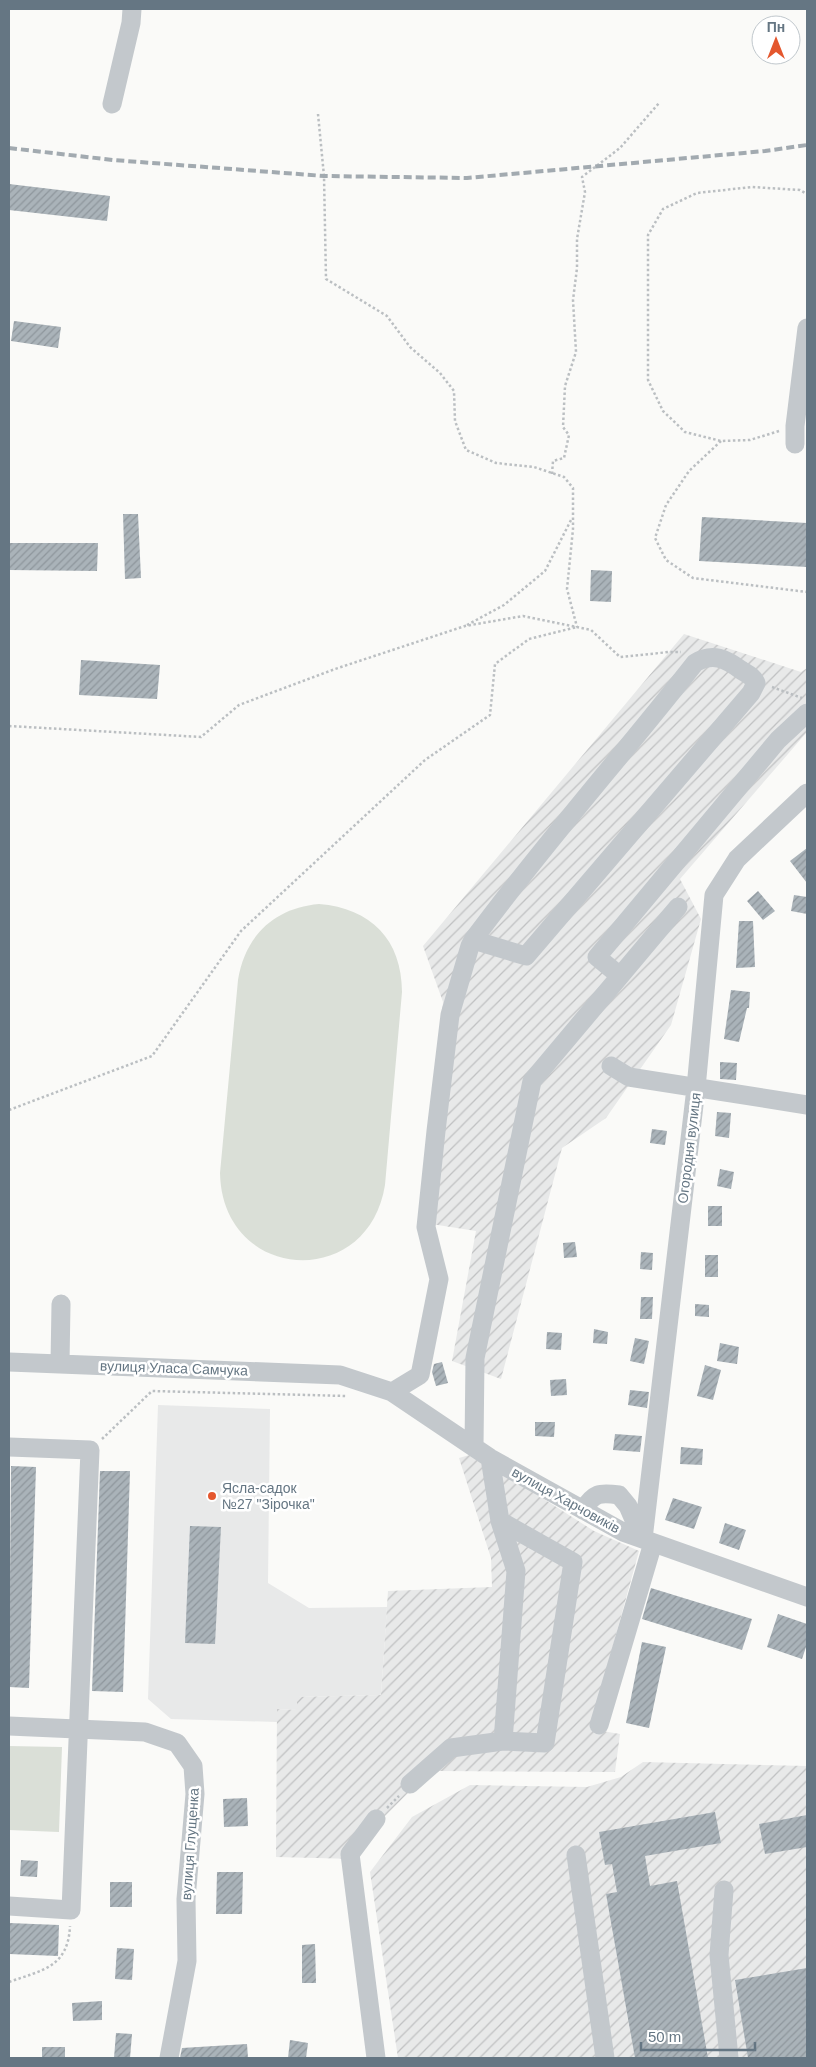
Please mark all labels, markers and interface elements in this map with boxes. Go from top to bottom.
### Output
north arrow [751,15,801,65]
text: Пн [767,19,785,35]
street label: Огородня вулиця [674,1092,704,1204]
street label: вулиця Уласа Самчука [100,1357,248,1379]
street label: вулиця Харчовиків [509,1464,623,1536]
place label: Ясла-садок №27 "Зірочка" [222,1480,315,1512]
marker: Ясла-садок №27 "Зірочка" [206,1490,218,1502]
street label: вулиця Глущенка [178,1787,202,1901]
scale bar [641,2020,755,2052]
text: 50 m [648,2028,681,2045]

